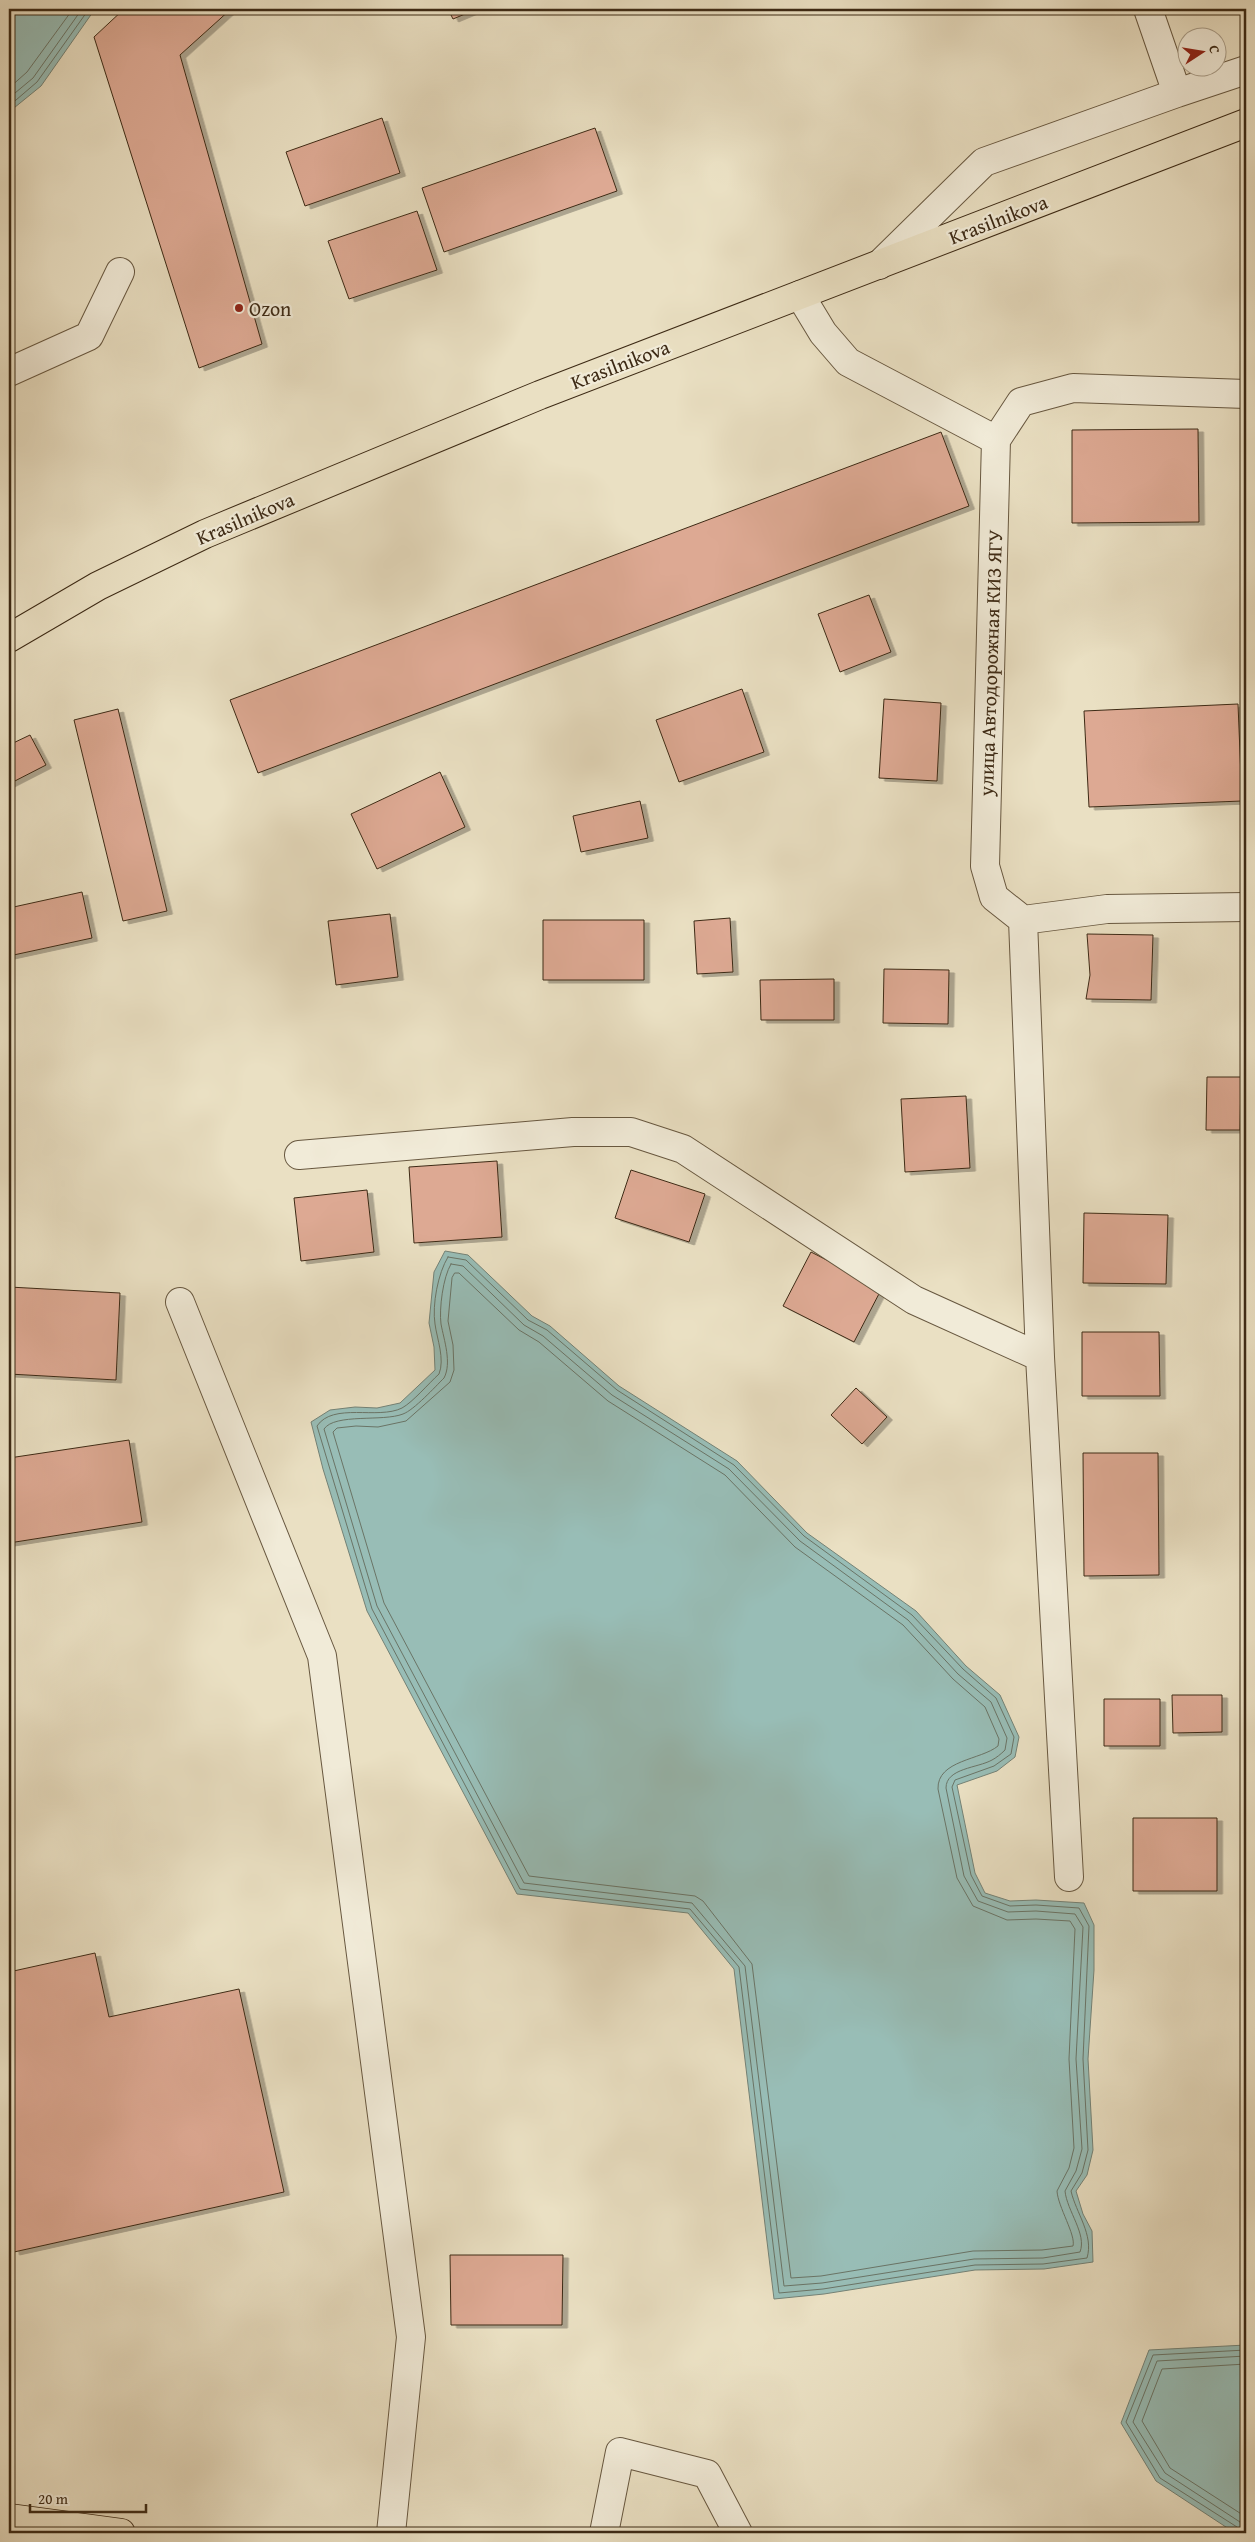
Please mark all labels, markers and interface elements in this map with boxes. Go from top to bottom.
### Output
north arrow [1178,28,1228,78]
text: С [1204,43,1225,55]
street label: Krasilnikova [944,187,1052,251]
place label: Ozon [249,294,291,323]
marker: Ozon [233,302,245,314]
street label: Krasilnikova [566,332,674,396]
street label: Krasilnikova [191,484,299,552]
street label: улица Автодорожная КИЗ ЯГУ [971,528,1009,798]
scale bar [30,2482,146,2514]
text: 20 m [38,2488,69,2509]

